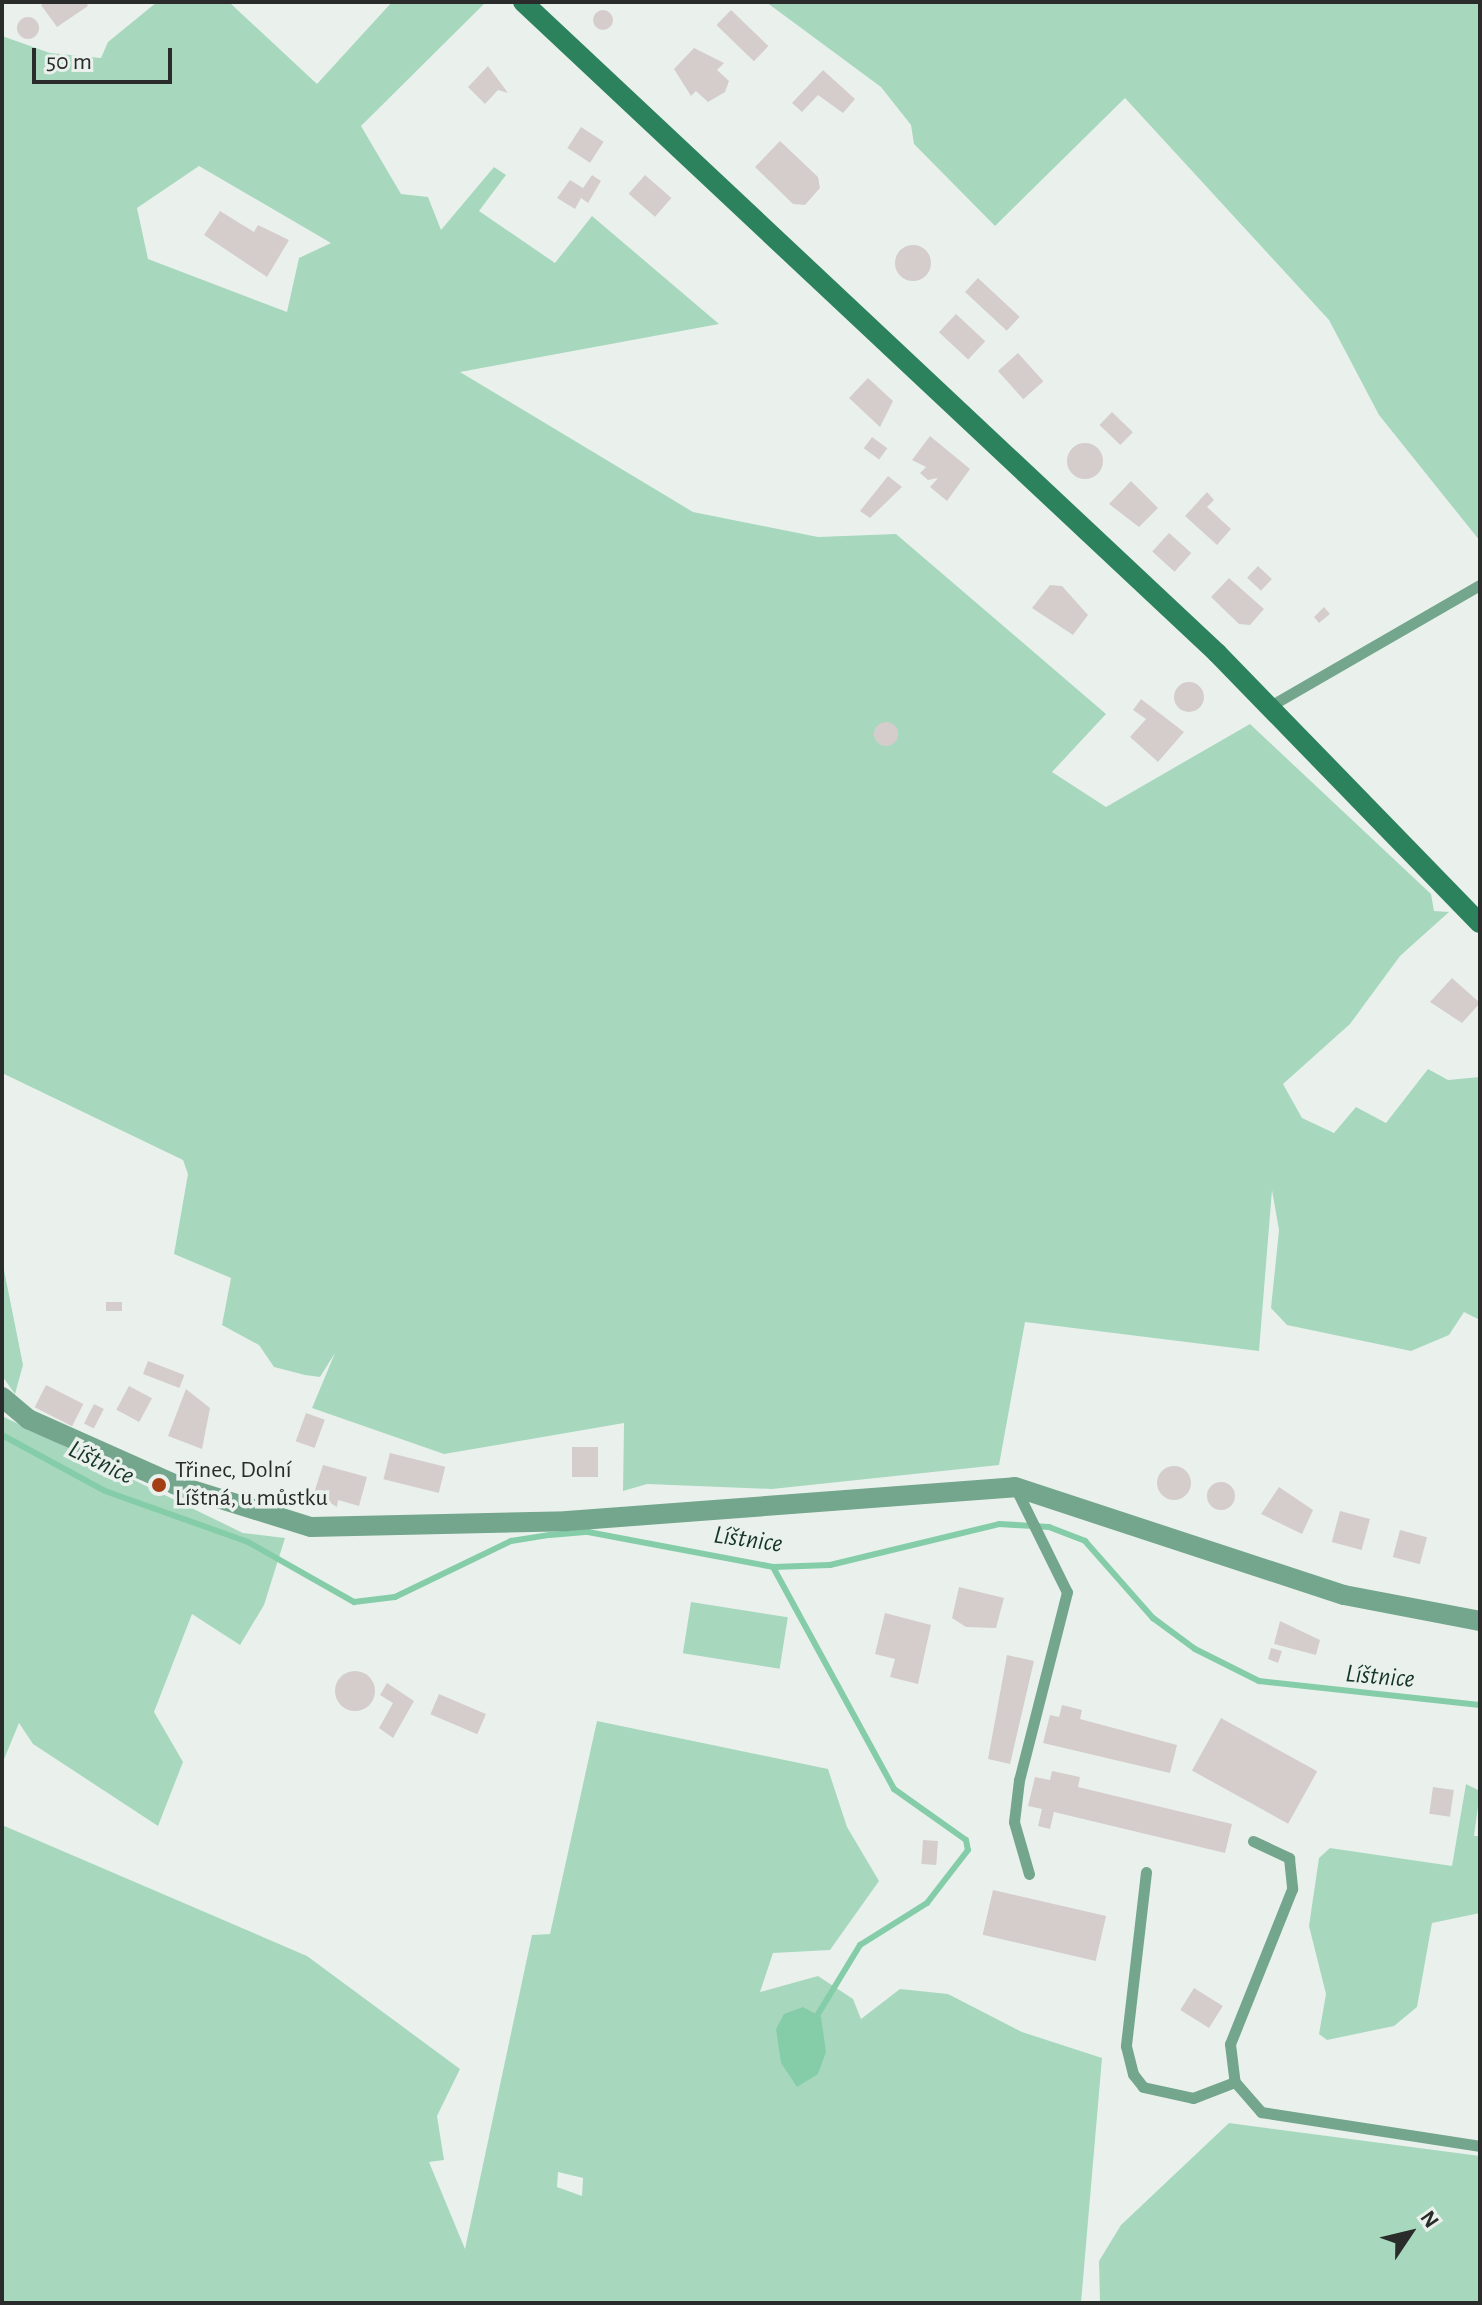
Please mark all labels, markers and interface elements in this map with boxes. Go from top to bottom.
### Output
scale bar [36,32,176,82]
text: 50 m [46,50,92,74]
water label: Líštnice [63,1434,139,1492]
place label: Třinec, Dolní Líštná, u můstku [175,1457,328,1513]
marker: Třinec, Dolní Líštná, u můstku [150,1476,168,1494]
water label: Líštnice [712,1520,784,1560]
water label: Líštnice [1344,1658,1416,1696]
north arrow [1370,2193,1450,2273]
text: N [1416,2207,1443,2232]

